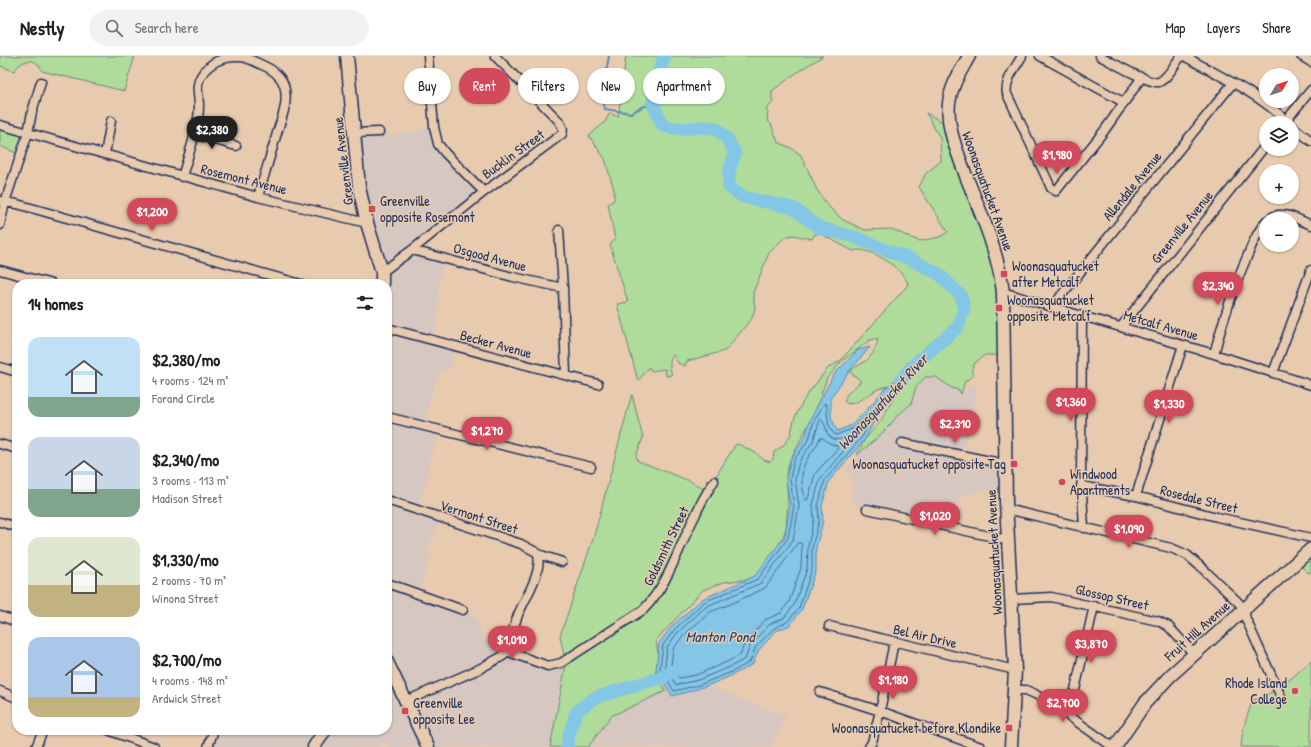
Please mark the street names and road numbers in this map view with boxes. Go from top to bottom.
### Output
street label: Greenville Avenue [328,115,357,206]
street label: Bucklin Street [478,124,548,183]
street label: Woonasquatucket Avenue [957,129,1019,254]
street label: Allendale Avenue [1098,147,1166,224]
street label: Rosemont Avenue [199,159,290,198]
street label: Greenville Avenue [1146,186,1217,267]
street label: Osgood Avenue [451,238,529,276]
street label: Metcalf Avenue [1121,305,1201,344]
street label: Becker Avenue [458,325,535,362]
street label: Rosedale Street [1158,480,1240,517]
street label: Woonasquatucket Avenue [981,488,1007,615]
street label: Vermont Street [438,495,521,538]
street label: Goldsmith Street [638,503,693,589]
street label: Glossop Street [1074,579,1151,615]
street label: Fruit Hill Avenue [1159,596,1234,666]
street label: Bel Air Drive [892,619,959,652]

